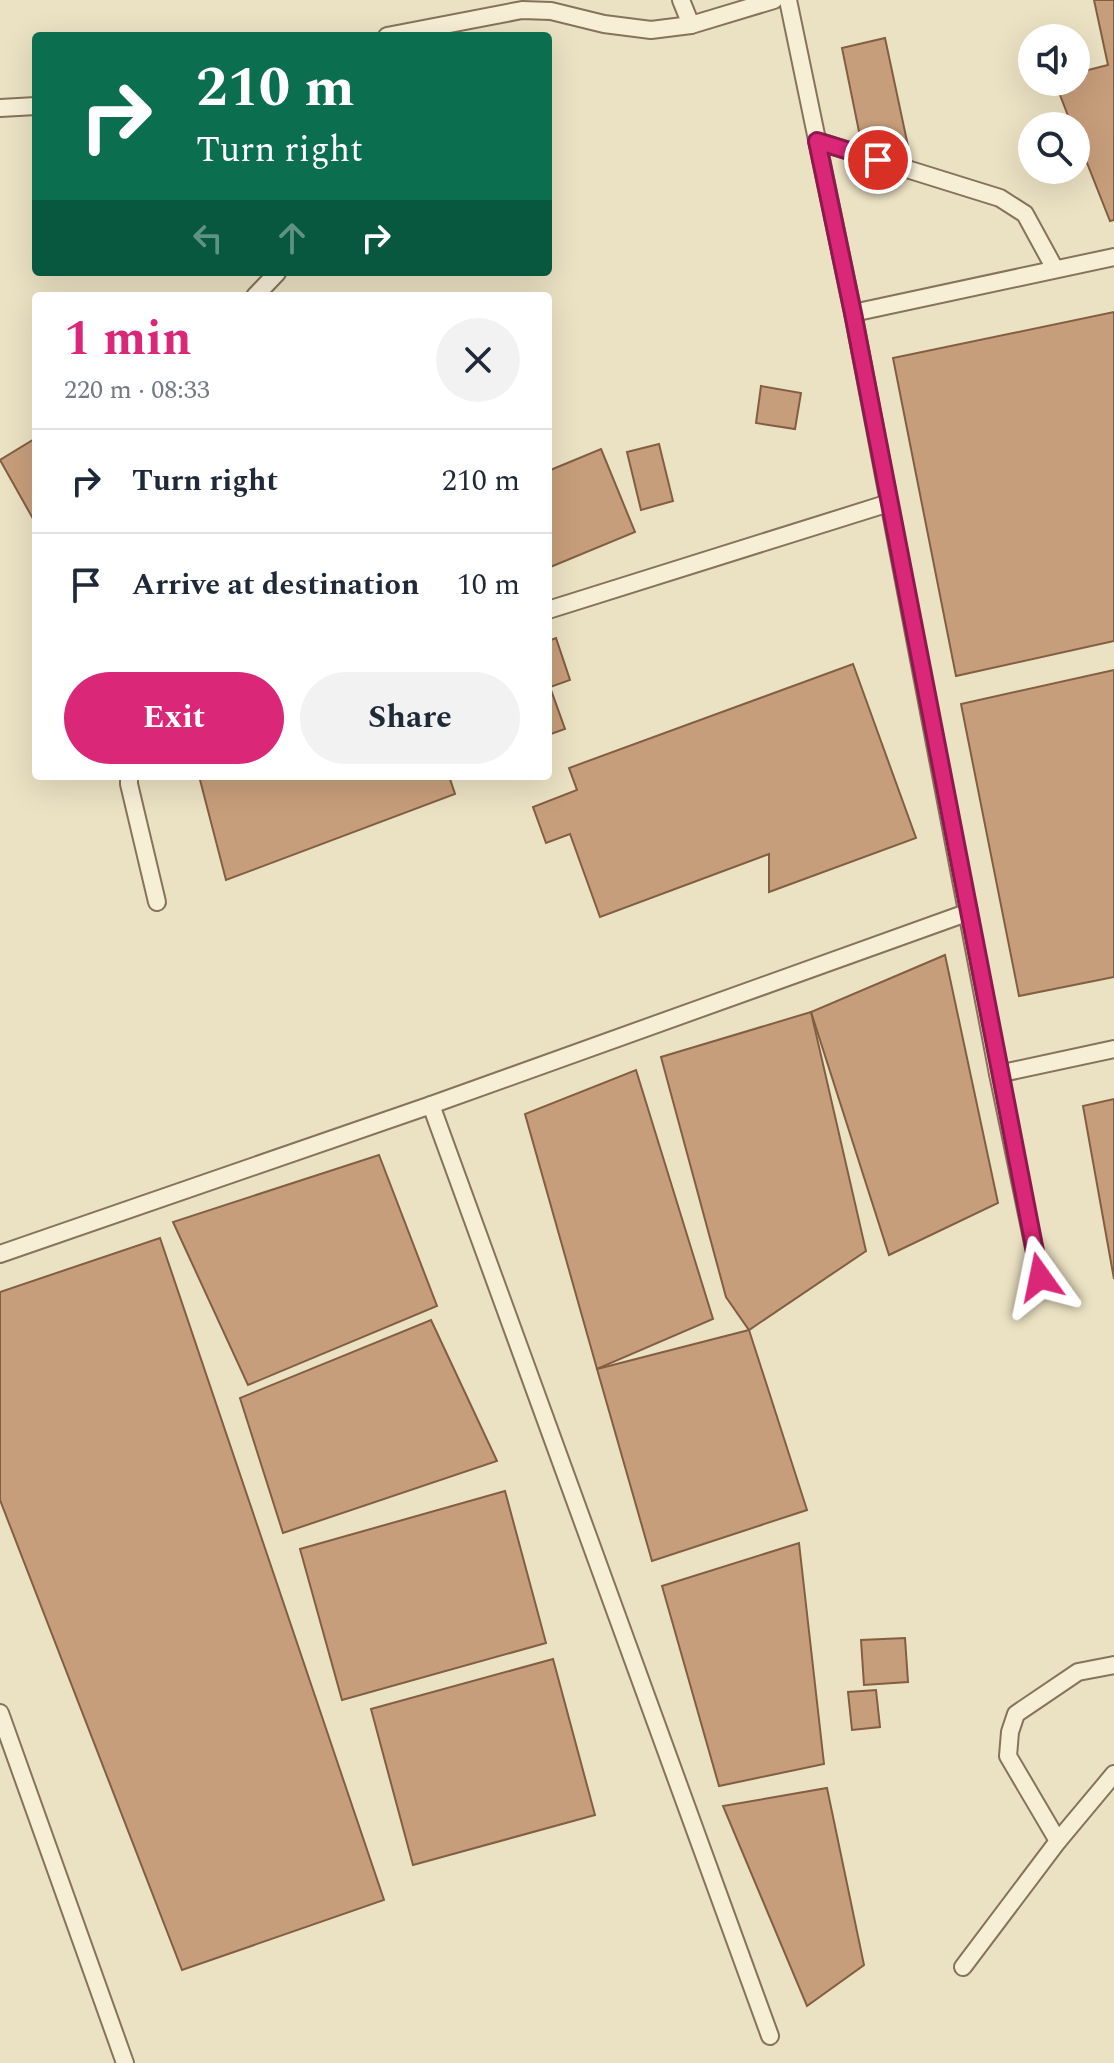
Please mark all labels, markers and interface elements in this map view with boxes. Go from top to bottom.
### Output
map controls [1018,24,1090,184]
button: sound [1018,24,1090,96]
text: 210 m [196,46,355,131]
icon: right [64,64,168,168]
button: search [1018,112,1090,184]
text: Turn right [196,123,363,178]
pin [844,126,912,194]
icon: arrive [856,138,900,182]
icon: left [186,216,230,260]
icon: ahead [270,216,314,260]
icon: right [354,216,398,260]
text: 1 min [64,303,192,376]
button: close [436,318,520,402]
text: 220 m · 08:33 [64,370,210,410]
text: Turn right [132,458,278,504]
text: 210 m [442,458,520,504]
icon: right [64,459,108,503]
text: Arrive at destination [132,562,419,608]
text: 10 m [457,562,520,608]
icon: arrive [64,563,108,607]
button: Exit [64,672,284,764]
button: Share [300,672,520,764]
position arrow [998,1235,1082,1319]

